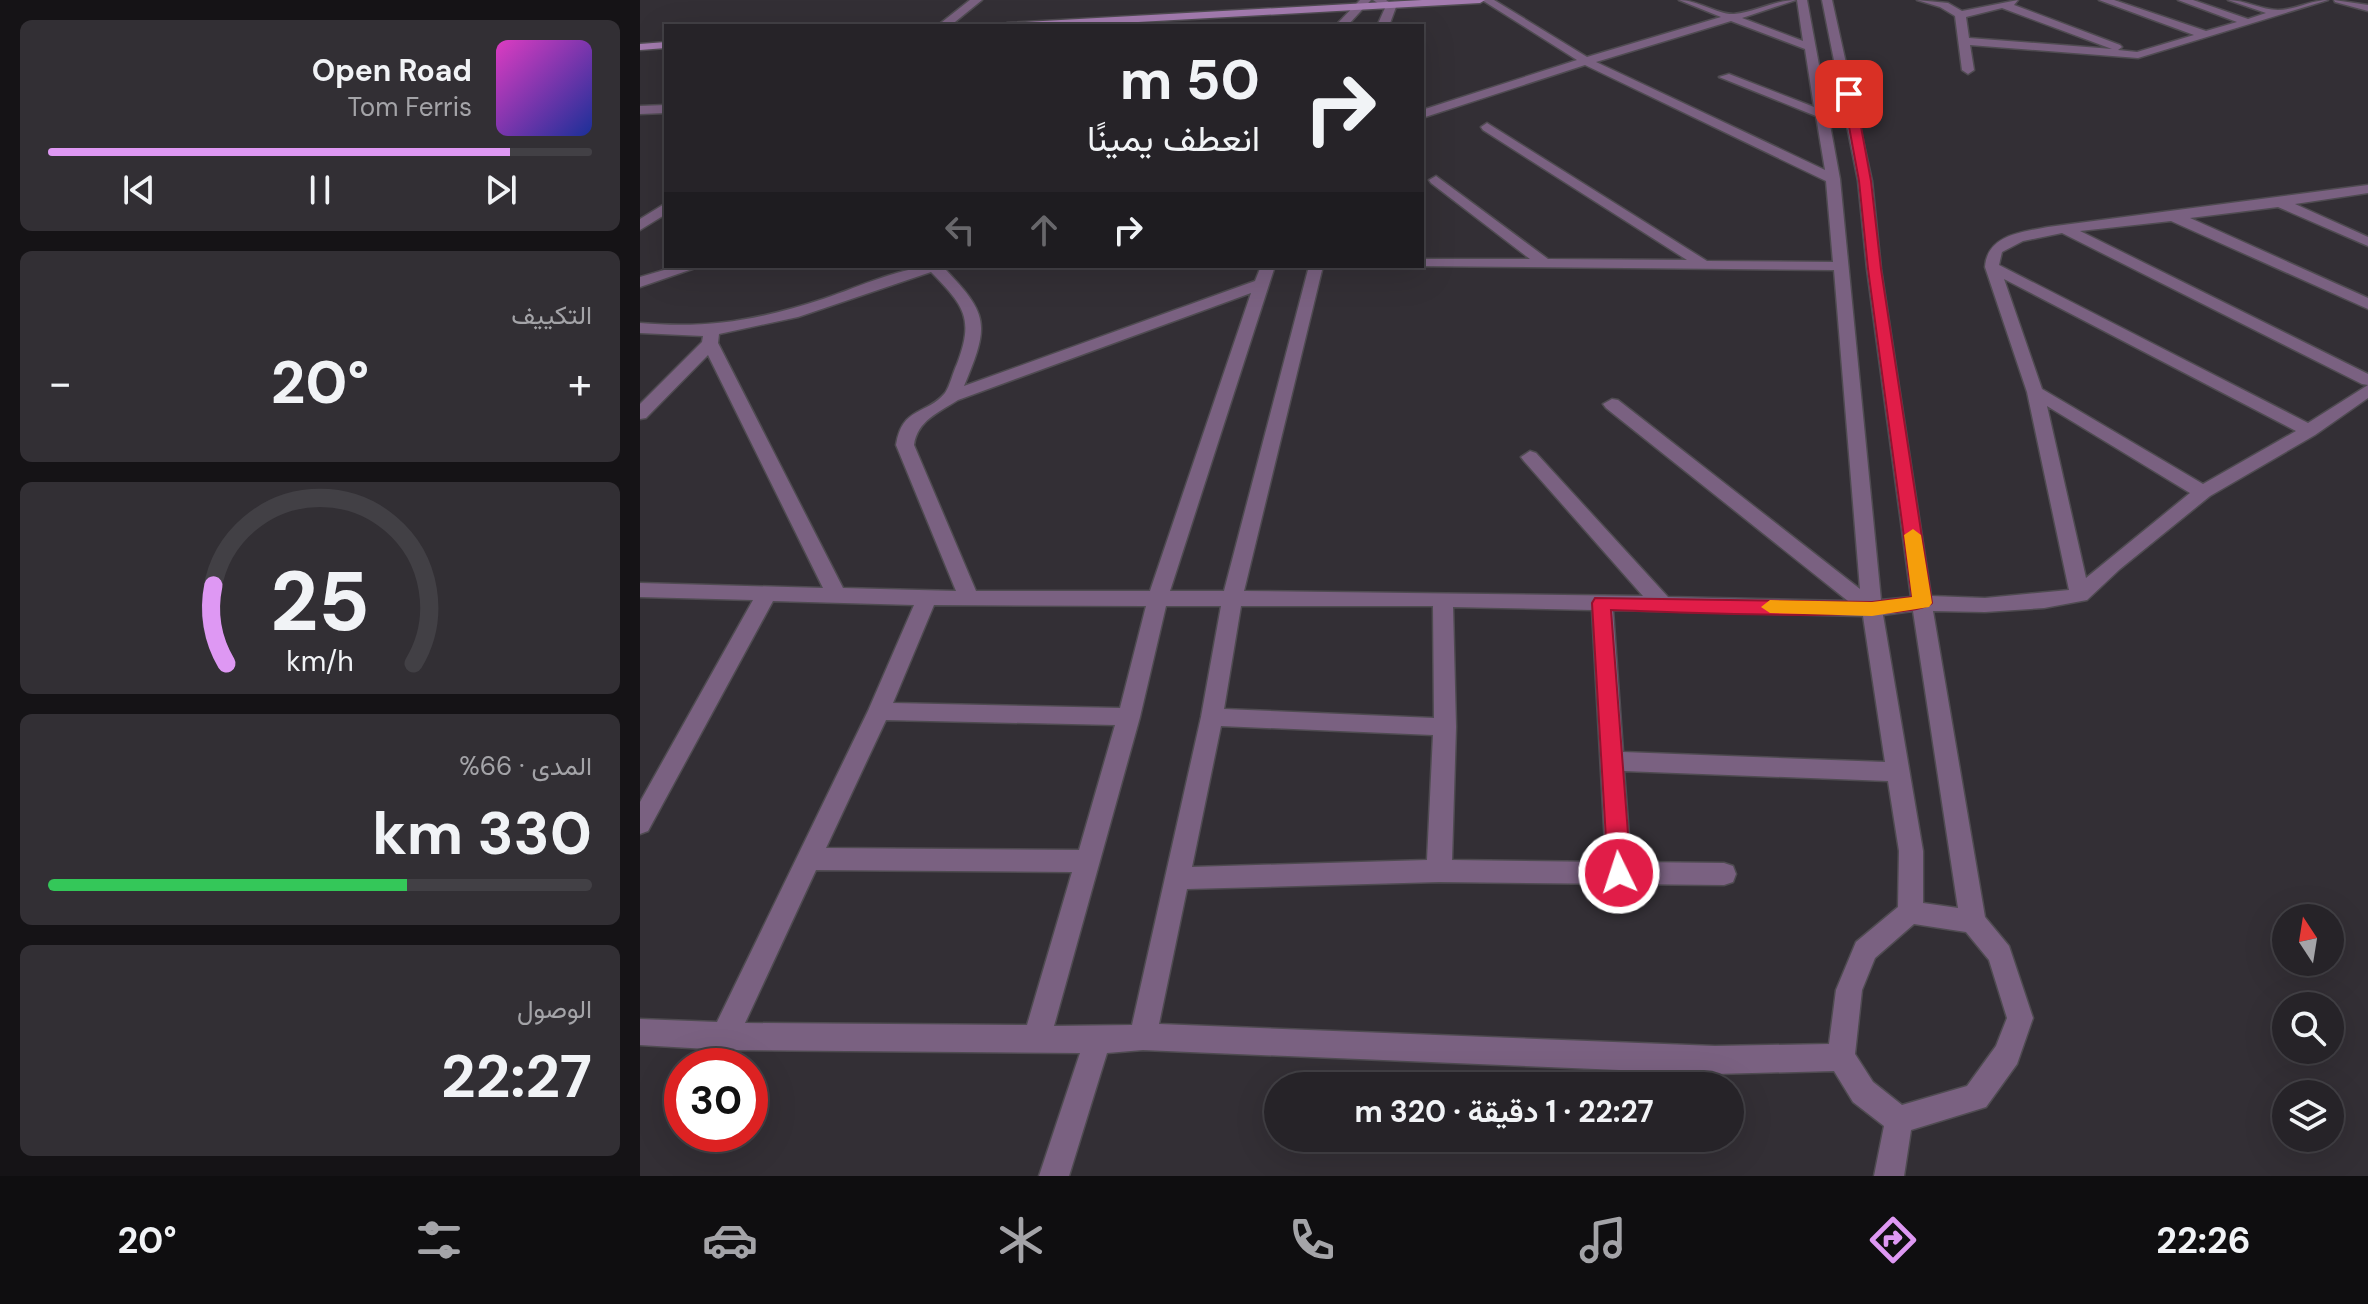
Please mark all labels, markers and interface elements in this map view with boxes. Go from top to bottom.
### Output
text: 50 m [1120,43,1260,116]
text: Open Road [312,51,472,90]
icon: right [1288,56,1392,160]
pin [1815,60,1883,128]
icon: arrive [1827,72,1871,116]
text: Tom Ferris [348,90,472,124]
text: انعطف يمينًا [1087,115,1260,162]
icon: previous [117,168,161,212]
icon: pause [298,168,342,212]
icon: next [479,168,523,212]
icon: left [938,208,982,252]
icon: ahead [1022,208,1066,252]
icon: right [1106,208,1150,252]
text: التكييف [511,298,592,332]
text: 20° [271,343,369,422]
text: − [48,354,72,412]
text: + [568,354,592,412]
text: 25 [270,547,370,656]
text: km/h [286,643,354,680]
text: المدى · 66% [459,749,592,783]
text: 330 km [372,794,592,873]
position arrow [1577,831,1661,915]
north arrow [2272,904,2344,976]
map controls [2272,904,2344,1152]
text: الوصول [517,992,592,1026]
button: search [2272,992,2344,1064]
text: 22:27 [441,1037,592,1116]
speed limit sign: 30 [664,1048,768,1152]
button: layers [2272,1080,2344,1152]
text: 22:27 · 1 دقيقة · 320 m [1354,1092,1654,1131]
icon: filters [411,1212,467,1268]
icon: car [702,1212,758,1268]
icon: climate [993,1212,1049,1268]
icon: phone [1284,1212,1340,1268]
icon: music [1575,1212,1631,1268]
icon: directions [1865,1212,1921,1268]
text: 20° [117,1217,177,1264]
text: 22:26 [2156,1217,2251,1264]

